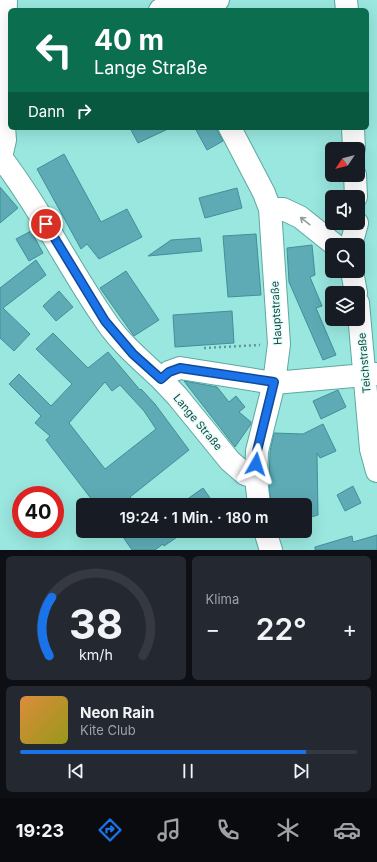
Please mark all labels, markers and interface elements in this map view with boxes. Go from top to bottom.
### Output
text: 40 m [94,23,164,57]
icon: left [28,24,80,76]
text: Lange Straße [94,57,207,78]
icon: right [73,100,95,122]
text: Dann [28,102,65,121]
north arrow [325,142,365,182]
map controls [325,142,365,326]
button: sound [325,190,365,230]
pin [29,207,63,241]
icon: arrive [35,213,57,235]
one-way arrow [300,217,311,225]
button: search [325,238,365,278]
street label: Hauptstraße [267,281,285,345]
button: layers [325,286,365,326]
street label: Teichstraße [354,332,374,394]
street label: Lange Straße [170,391,226,453]
position arrow [235,443,277,485]
speed limit sign: 40 [12,486,64,538]
text: 19:24 · 1 Min. · 180 m [119,508,269,527]
text: Klima [206,591,239,607]
text: 38 [69,599,123,649]
text: 22° [256,611,307,647]
text: − [206,616,220,642]
text: + [342,616,357,642]
text: km/h [79,646,113,663]
text: Neon Rain [80,703,154,722]
text: Kite Club [80,722,136,738]
icon: previous [65,760,87,782]
icon: pause [177,760,199,782]
icon: next [290,760,312,782]
icon: directions [96,816,124,844]
icon: music [155,816,183,844]
icon: phone [214,816,242,844]
icon: climate [274,816,302,844]
icon: car [333,816,361,844]
text: 19:23 [16,820,64,841]

